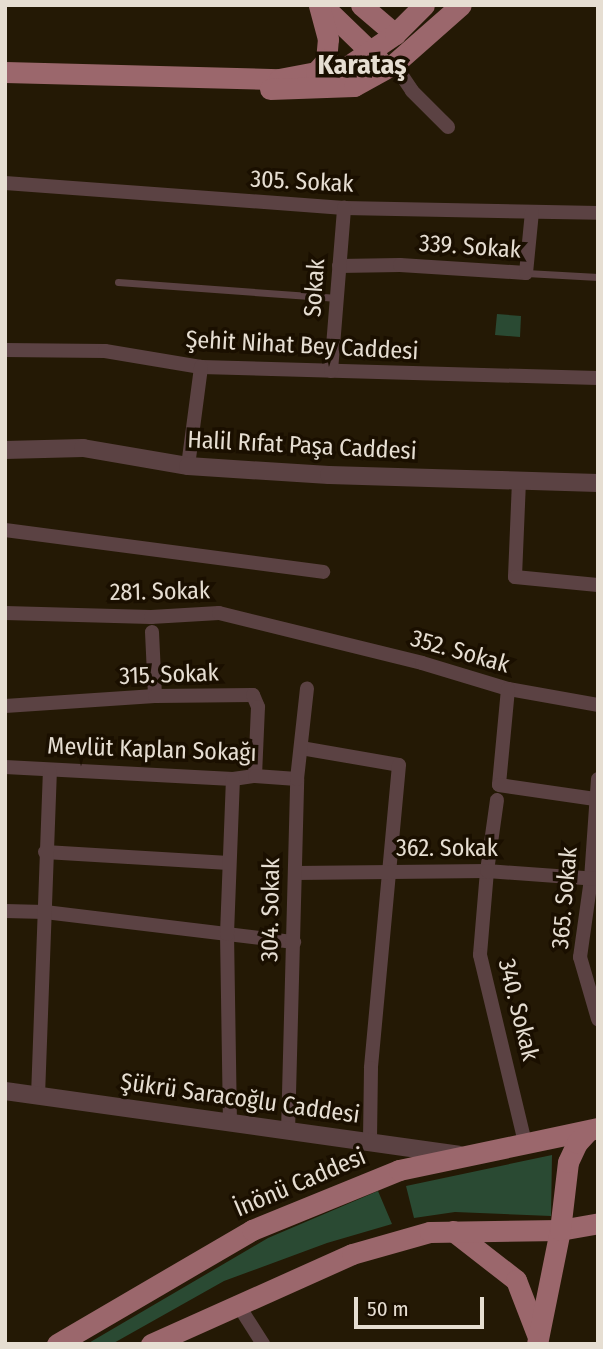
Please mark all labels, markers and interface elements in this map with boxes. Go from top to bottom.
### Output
district label: Karataş [318,48,406,82]
street label: 305. Sokak [250,165,354,199]
street label: 339. Sokak [418,229,522,265]
street label: Sokak [299,258,331,318]
street label: Şehit Nihat Bey Caddesi [185,326,419,366]
street label: Halil Rıfat Paşa Caddesi [187,426,417,466]
street label: 281. Sokak [110,577,210,607]
street label: 352. Sokak [407,624,513,680]
street label: 315. Sokak [119,659,219,691]
street label: Mevlüt Kaplan Sokağı [47,732,257,768]
street label: 362. Sokak [396,835,498,863]
street label: 365. Sokak [546,846,584,950]
street label: 304. Sokak [256,858,286,962]
street label: 340. Sokak [491,956,545,1064]
street label: Şükrü Saracoğlu Caddesi [119,1068,361,1130]
street label: İnönü Caddesi [230,1142,370,1224]
scale bar [358,1282,488,1326]
text: 50 m [367,1296,409,1322]

